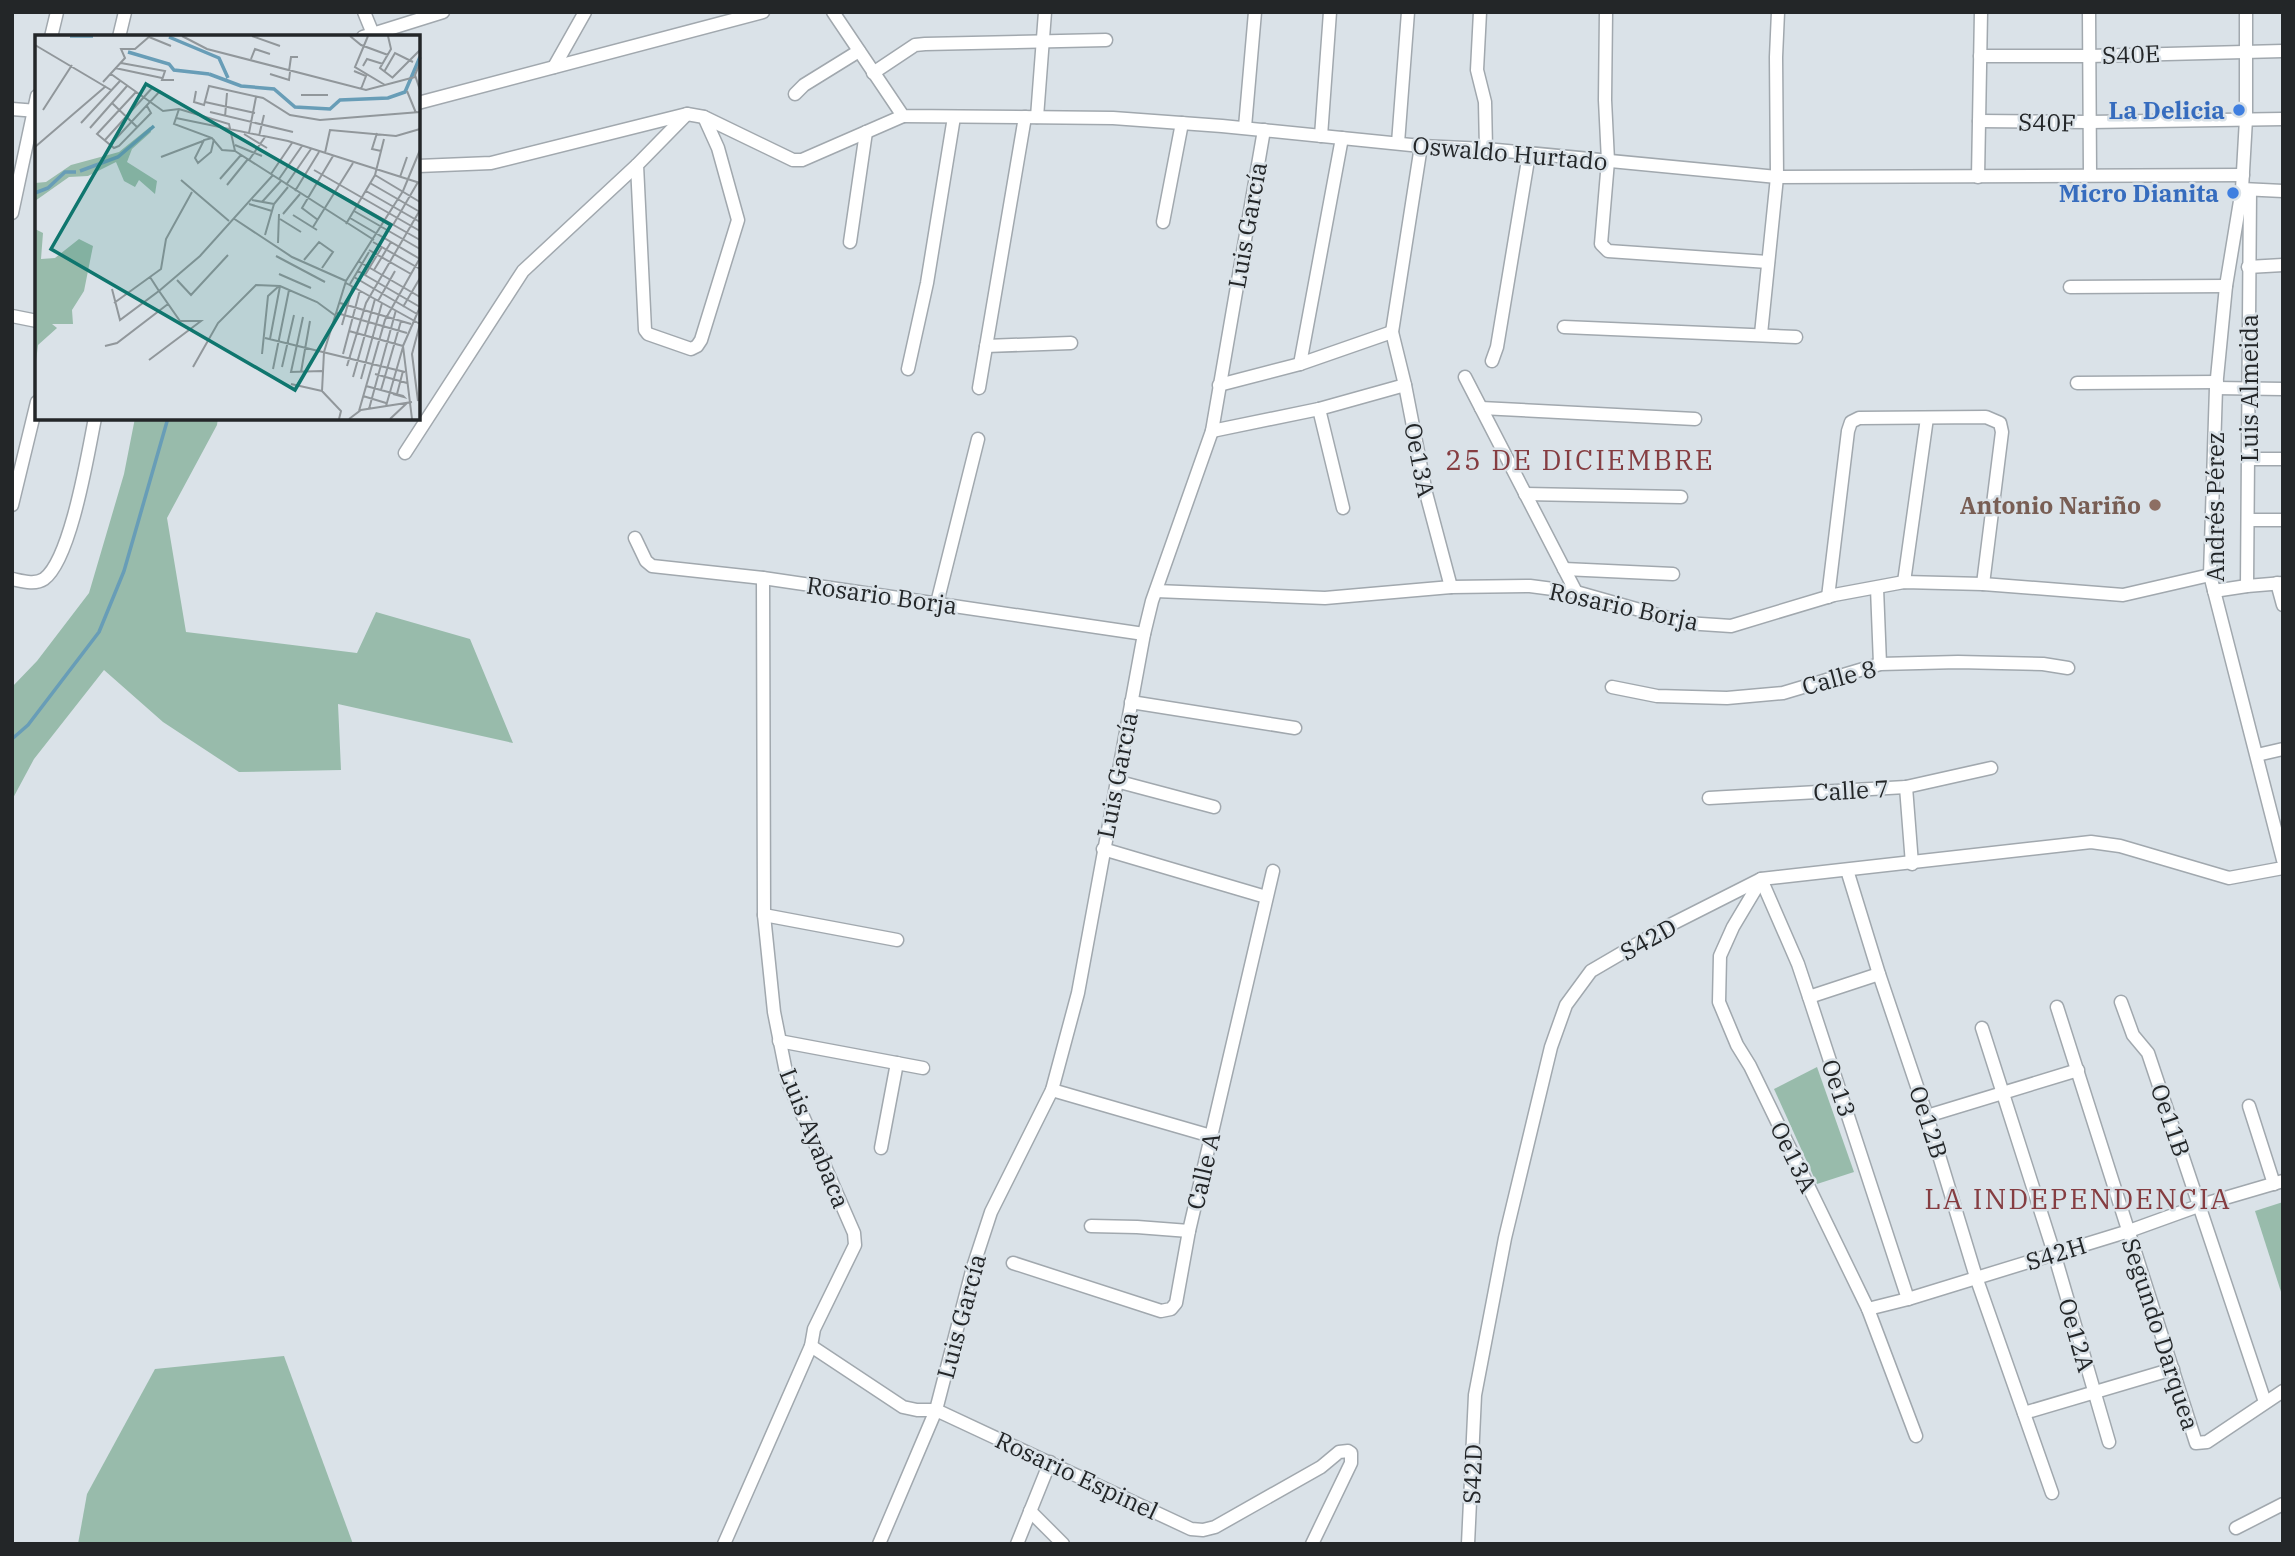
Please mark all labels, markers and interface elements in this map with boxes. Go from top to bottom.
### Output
inset map [35,35,420,420]
street label: S40E [2101,37,2161,71]
place label: La Delicia [2108,94,2225,126]
marker: La Delicia [2231,102,2247,118]
street label: S40F [2018,105,2076,139]
street label: Oswaldo Hurtado [1411,129,1609,177]
street label: Luis García [1220,159,1274,291]
place label: Micro Dianita [2059,177,2219,209]
marker: Micro Dianita [2225,185,2241,201]
street label: Luis Almeida [2233,314,2265,462]
street label: Oe13A [1397,420,1443,501]
street label: Andrés Pérez [2199,432,2231,582]
district label: 25 DE DICIEMBRE [1445,441,1715,478]
place label: Antonio Nariño [1960,489,2141,521]
marker: Antonio Nariño [2147,497,2163,513]
street label: Rosario Borja [804,569,960,621]
street label: Rosario Borja [1546,575,1702,637]
street label: Calle 8 [1798,652,1880,702]
street label: Luis García [1089,709,1145,841]
street label: Calle 7 [1812,772,1890,808]
street label: S42D [1614,910,1682,968]
street label: Oe13 [1814,1055,1864,1121]
street label: Luis Ayabaca [772,1063,858,1213]
street label: Oe11B [2144,1079,2198,1161]
street label: Oe12B [1902,1081,1956,1163]
street label: Oe13A [1763,1116,1825,1198]
street label: Calle A [1179,1129,1227,1212]
district label: LA INDEPENDENCIA [1924,1180,2232,1217]
street label: S42H [2022,1229,2090,1277]
street label: Segundo Darquea [2115,1234,2207,1434]
street label: Luis García [929,1250,993,1382]
street label: Oe12A [2051,1294,2103,1376]
street label: Rosario Espinel [990,1423,1164,1527]
street label: S42D [1455,1444,1489,1504]

